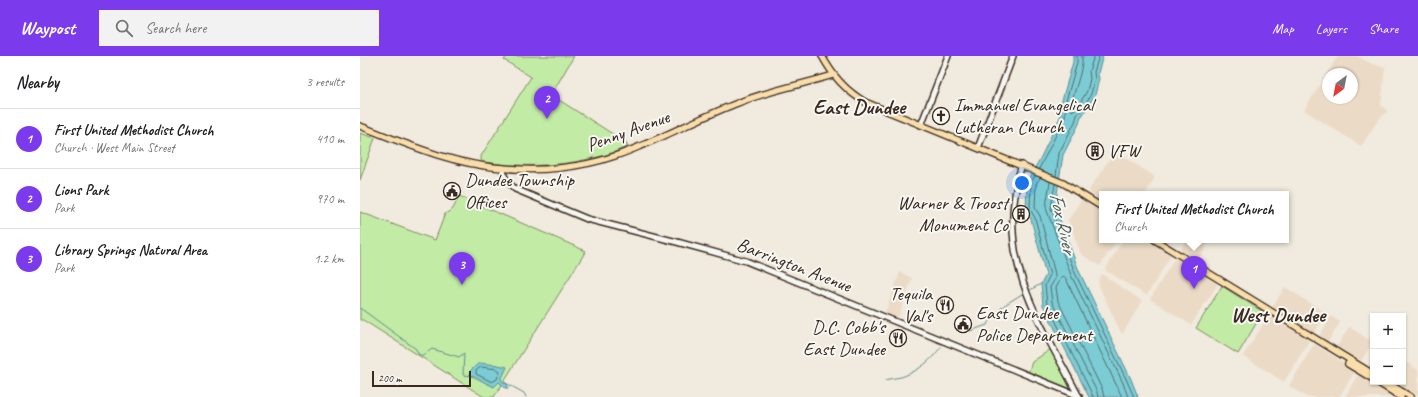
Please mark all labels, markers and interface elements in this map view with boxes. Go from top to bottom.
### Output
search box [99,10,379,46]
text: Waypost [20,16,75,40]
icon: search [113,17,135,39]
text: Search here [145,19,206,38]
text: Map [1272,20,1294,37]
text: Layers [1316,20,1347,37]
text: Share [1369,20,1398,37]
north arrow [1322,68,1358,104]
text: Nearby [16,72,59,93]
text: 3 results [306,74,344,90]
pin: 2 [534,86,560,119]
place label: Immanuel Evangelical Lutheran Church [954,93,1097,139]
district label: East Dundee [813,94,907,120]
street label: Penny Avenue [583,104,674,157]
church icon: Immanuel Evangelical Lutheran Church [931,106,951,126]
text: First United Methodist Church [54,121,214,140]
text: 1 [26,131,32,147]
text: 410 m [316,131,344,147]
place label: VFW [1108,139,1142,163]
text: Church · West Main Street [54,140,175,156]
building icon: VFW [1085,141,1105,161]
place label: Dundee Township Offices [465,168,575,214]
your location [1012,173,1032,193]
text: Lions Park [54,181,108,200]
public building icon: Dundee Township Offices [442,181,462,201]
water label: Fox River [1044,190,1083,259]
text: 2 [26,191,32,207]
text: 970 m [316,191,344,207]
place label: Warner & Troost Monument Co [897,191,1011,237]
popup [1099,191,1289,243]
text: Park [54,200,75,216]
text: First United Methodist Church [1114,200,1274,219]
building icon: Warner & Troost Monument Co [1011,204,1031,224]
text: Church [1114,219,1147,235]
street label: Barrington Avenue [733,232,856,298]
text: Library Springs Natural Area [54,241,207,260]
text: 3 [26,251,32,267]
text: 1.2 km [314,251,344,267]
pin: 3 [449,252,475,285]
pin: 1 [1181,256,1207,289]
text: Park [54,260,75,276]
place label: Tequila Val's [890,282,935,328]
restaurant icon: Tequila Val's [935,295,955,315]
place label: East Dundee Police Department [976,301,1094,347]
district label: West Dundee [1231,302,1327,328]
map controls [1370,313,1406,385]
button: + [1370,313,1406,349]
public building icon: East Dundee Police Department [953,314,973,334]
place label: D.C. Cobb's East Dundee [803,315,888,361]
restaurant icon: D.C. Cobb's East Dundee [888,328,908,348]
button: − [1370,349,1406,385]
scale bar [372,369,471,388]
text: 200 m [378,371,402,385]

